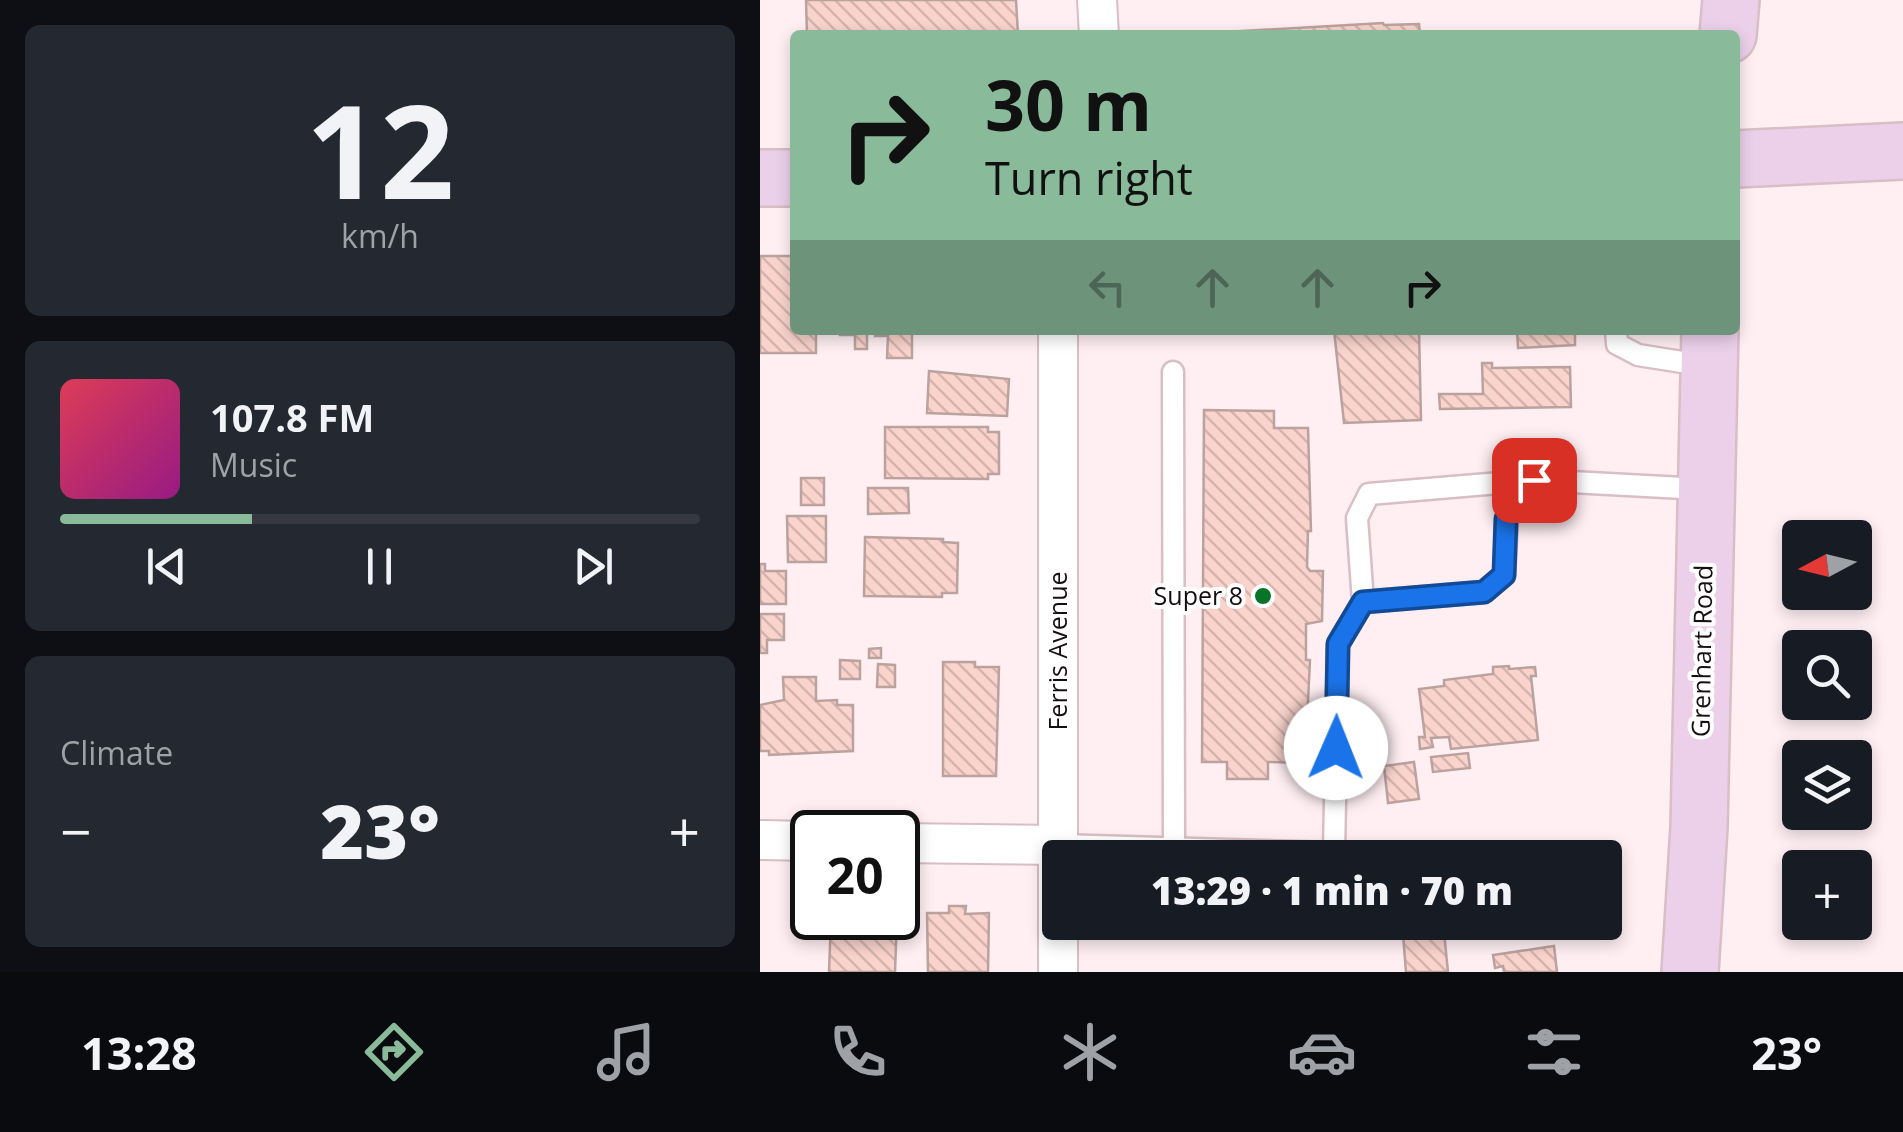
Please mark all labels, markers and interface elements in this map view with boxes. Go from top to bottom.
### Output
text: 30 m [985,56,1152,152]
text: 12 [306,60,454,237]
icon: right [820,70,950,200]
text: Turn right [985,147,1193,208]
text: km/h [341,214,419,257]
icon: left [1080,260,1135,315]
icon: ahead [1185,260,1240,315]
icon: ahead [1290,260,1345,315]
icon: right [1395,260,1450,315]
text: 107.8 FM [210,391,374,443]
pin [1492,438,1577,523]
text: Music [210,443,297,486]
icon: arrive [1507,453,1562,508]
north arrow [1782,520,1872,610]
map controls [1782,520,1872,940]
icon: previous [139,539,194,594]
icon: pause [352,539,407,594]
icon: next [566,539,621,594]
street label: Grenhart Road [1682,565,1720,737]
street label: Ferris Avenue [1040,571,1074,731]
place label: Super 8 [1154,578,1243,612]
marker: Super 8 [1252,585,1274,607]
button: search [1782,630,1872,720]
position arrow [1284,696,1388,800]
text: Climate [60,731,173,774]
button: layers [1782,740,1872,830]
text: 23° [320,779,440,881]
text: − [60,793,91,868]
text: + [669,793,700,868]
speed limit sign: 20 [790,810,920,940]
button: + [1782,850,1872,940]
text: 13:29 · 1 min · 70 m [1151,864,1513,916]
icon: directions [359,1017,429,1087]
icon: music [591,1017,661,1087]
icon: phone [823,1017,893,1087]
icon: climate [1055,1017,1125,1087]
icon: car [1287,1017,1357,1087]
icon: filters [1519,1017,1589,1087]
text: 13:28 [81,1022,197,1083]
text: 23° [1751,1022,1822,1083]

